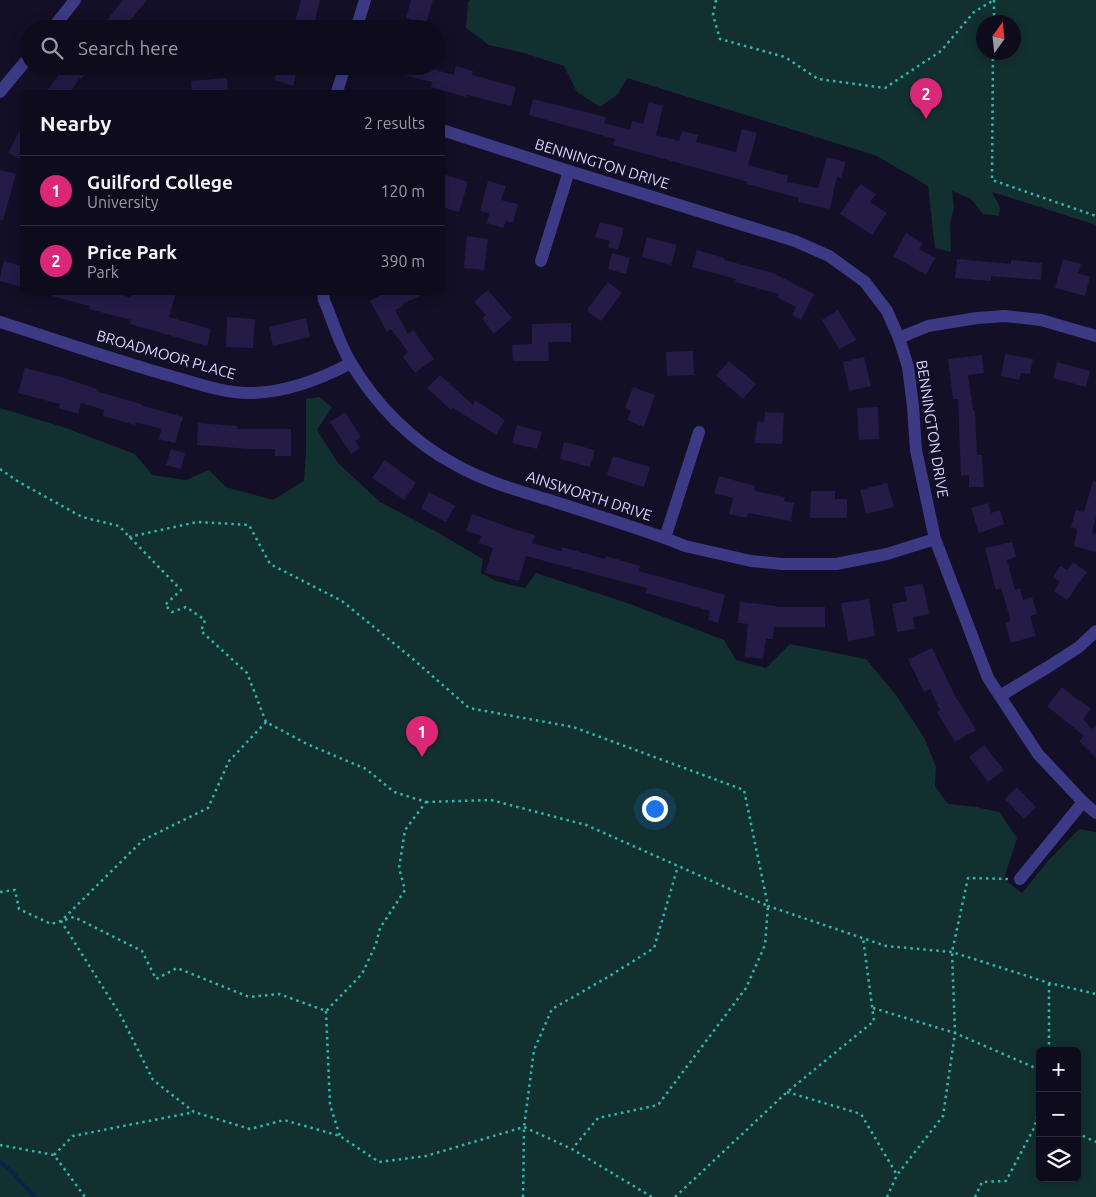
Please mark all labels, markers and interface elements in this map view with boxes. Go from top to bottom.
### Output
north arrow [976,15,1021,60]
search box [20,20,445,75]
icon: search [38,34,66,62]
text: Search here [78,37,178,59]
pin: 2 [910,78,942,119]
text: Nearby [40,111,111,135]
text: 2 results [364,114,425,132]
street label: BENNINGTON DRIVE [533,135,671,192]
text: Guilford College [87,171,233,193]
text: 1 [51,182,61,200]
text: 120 m [380,182,425,200]
text: University [87,193,158,211]
text: Price Park [87,241,177,263]
text: 2 [51,252,61,270]
text: 390 m [380,252,425,270]
text: Park [87,263,119,281]
street label: BROADMOOR PLACE [95,326,238,383]
street label: BENNINGTON DRIVE [913,359,952,499]
street label: AINSWORTH DRIVE [524,467,654,524]
pin: 1 [406,716,438,757]
your location [642,796,668,822]
map controls [1036,1047,1081,1182]
button: + [1036,1047,1081,1092]
button: − [1036,1092,1081,1137]
button: layers [1036,1137,1081,1182]

